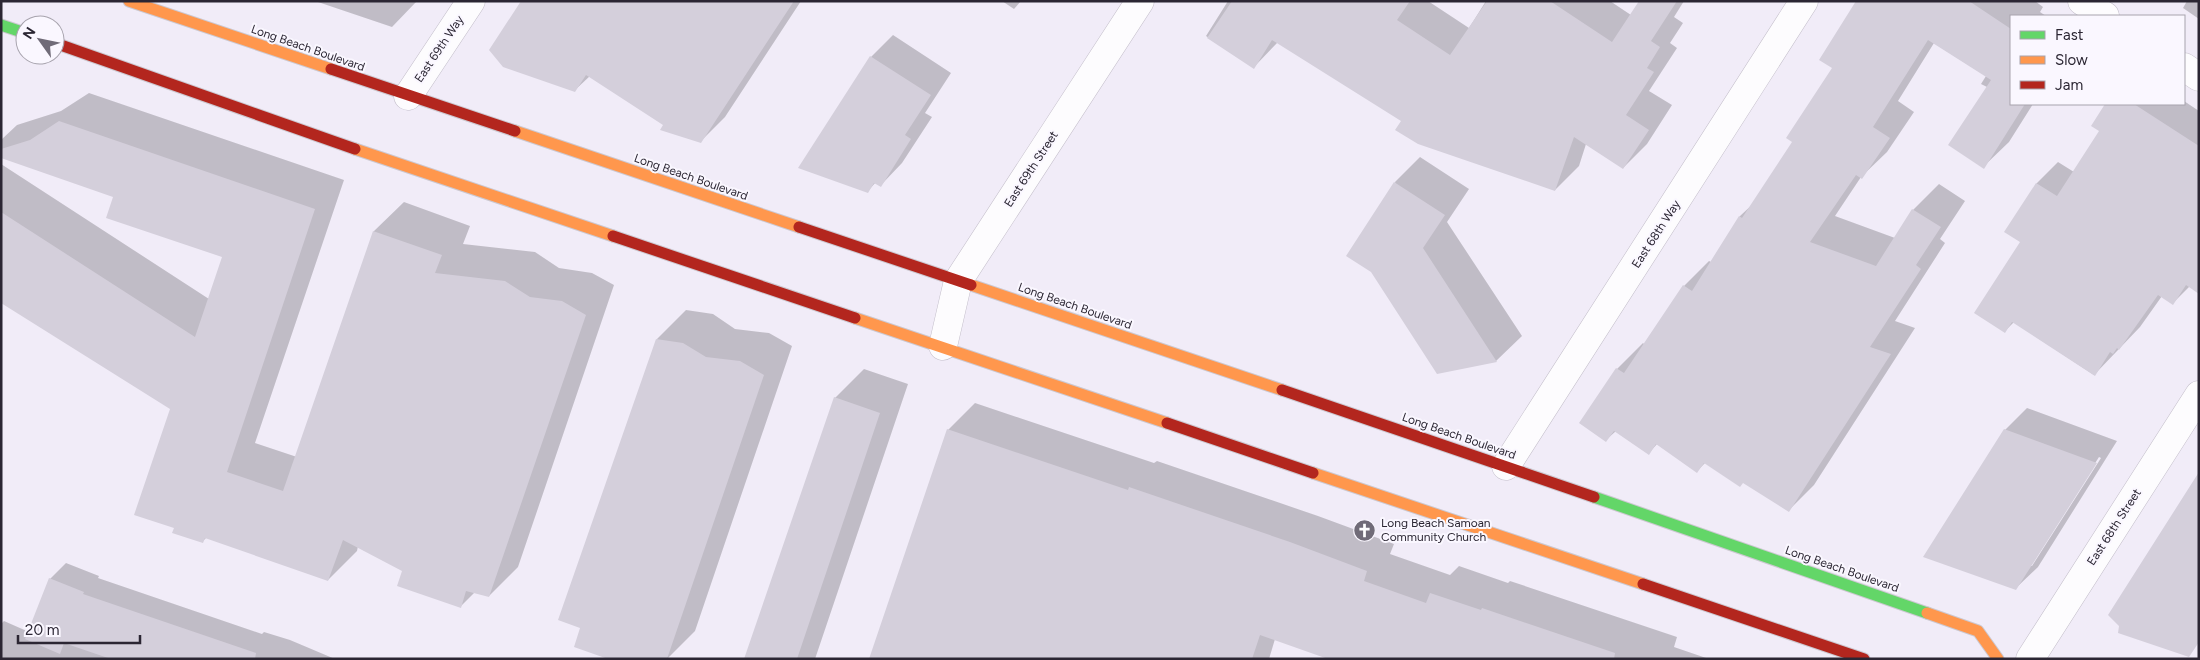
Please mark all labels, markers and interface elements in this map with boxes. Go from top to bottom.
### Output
street label: East 69th Way [412,12,467,85]
north arrow [15,15,65,65]
legend [2010,15,2185,105]
street label: Long Beach Boulevard [249,22,367,74]
text: N [19,24,40,42]
text: Fast [2055,26,2084,44]
text: Slow [2055,51,2088,69]
text: Jam [2055,76,2083,94]
street label: East 69th Street [1001,128,1061,210]
street label: Long Beach Boulevard [632,151,750,203]
street label: East 68th Way [1629,197,1683,271]
street label: Long Beach Boulevard [1016,280,1134,332]
street label: Long Beach Boulevard [1400,410,1518,462]
street label: East 68th Street [2084,486,2144,568]
place label: Long Beach Samoan Community Church [1381,516,1491,544]
church icon: Long Beach Samoan Community Church [1353,518,1377,542]
street label: Long Beach Boulevard [1783,543,1901,595]
scale bar [18,612,140,644]
text: 20 m [25,621,59,639]

